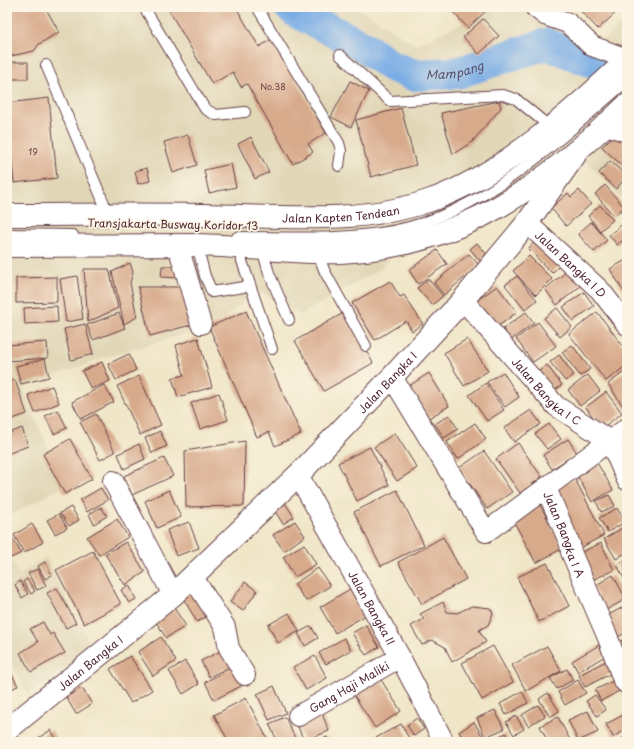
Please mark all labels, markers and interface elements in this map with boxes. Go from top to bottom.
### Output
water label: Mampang [425,56,487,83]
house number: No.38 [260,79,286,93]
house number: 19 [28,144,38,158]
street label: Jalan Kapten Tendean [282,201,401,226]
street label: Transjakarta Busway Koridor 13 [87,214,259,234]
street label: Jalan Bangka I D [532,226,611,301]
street label: Jalan Bangka I [353,347,420,417]
street label: Jalan Bangka I C [508,353,585,429]
street label: Jalan Bangka I A [540,489,590,580]
street label: Jalan Bangka II [345,567,400,648]
street label: Jalan Bangka I [54,631,126,694]
street label: Gang Haji Maliki [306,657,392,716]

